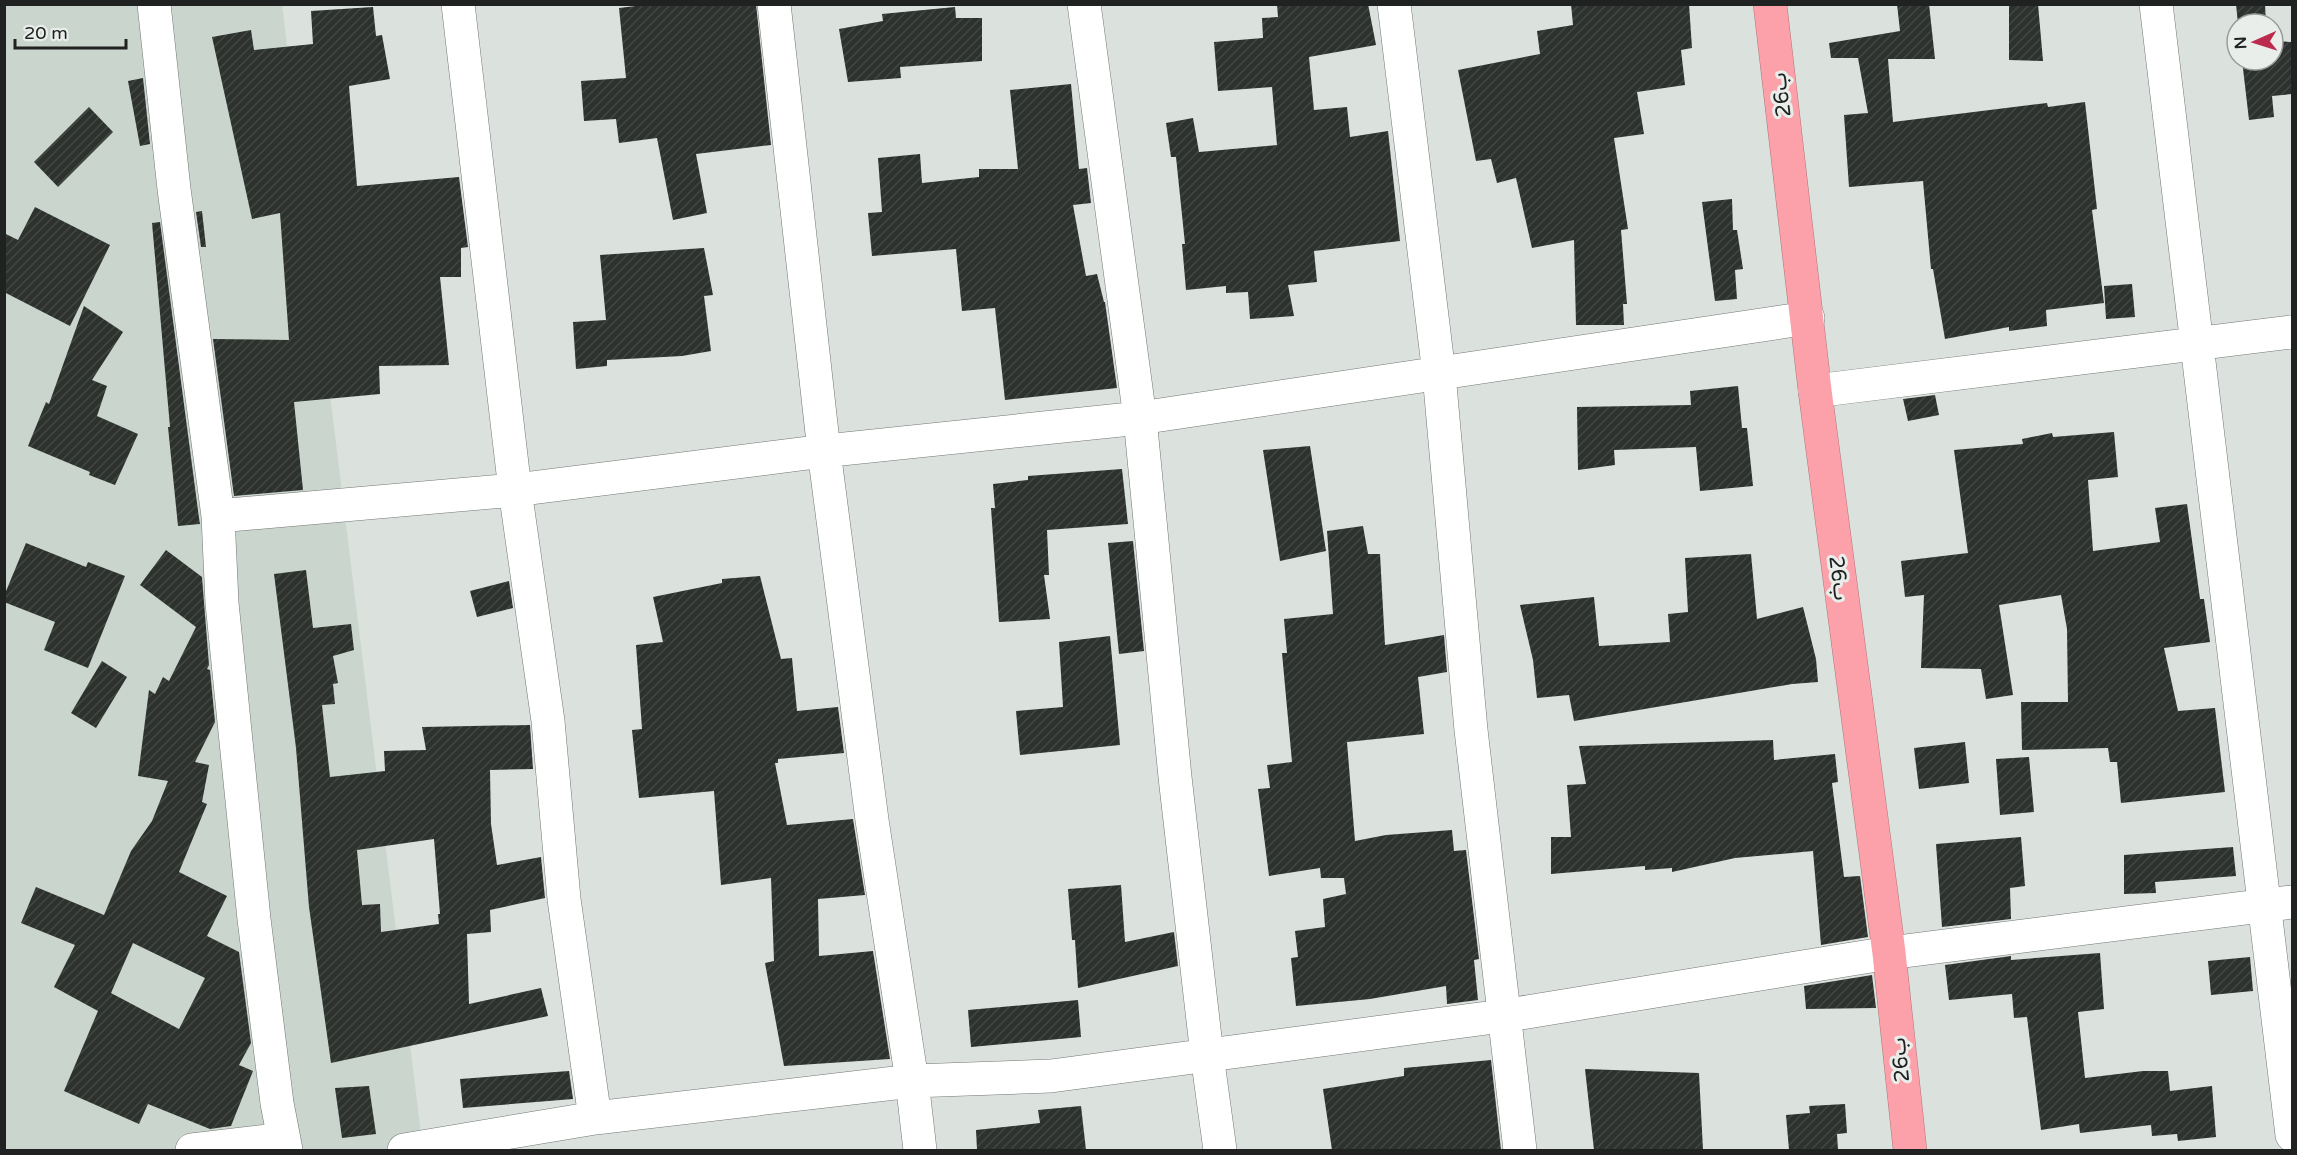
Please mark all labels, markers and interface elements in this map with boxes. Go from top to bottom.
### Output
scale bar [15,12,126,50]
north arrow [2225,12,2285,72]
text: 20 m [24,22,68,44]
text: N [2231,36,2251,50]
street label: 26ب [1766,71,1797,119]
street label: 26ب [1823,554,1854,602]
street label: 26ب [1886,1036,1915,1084]

